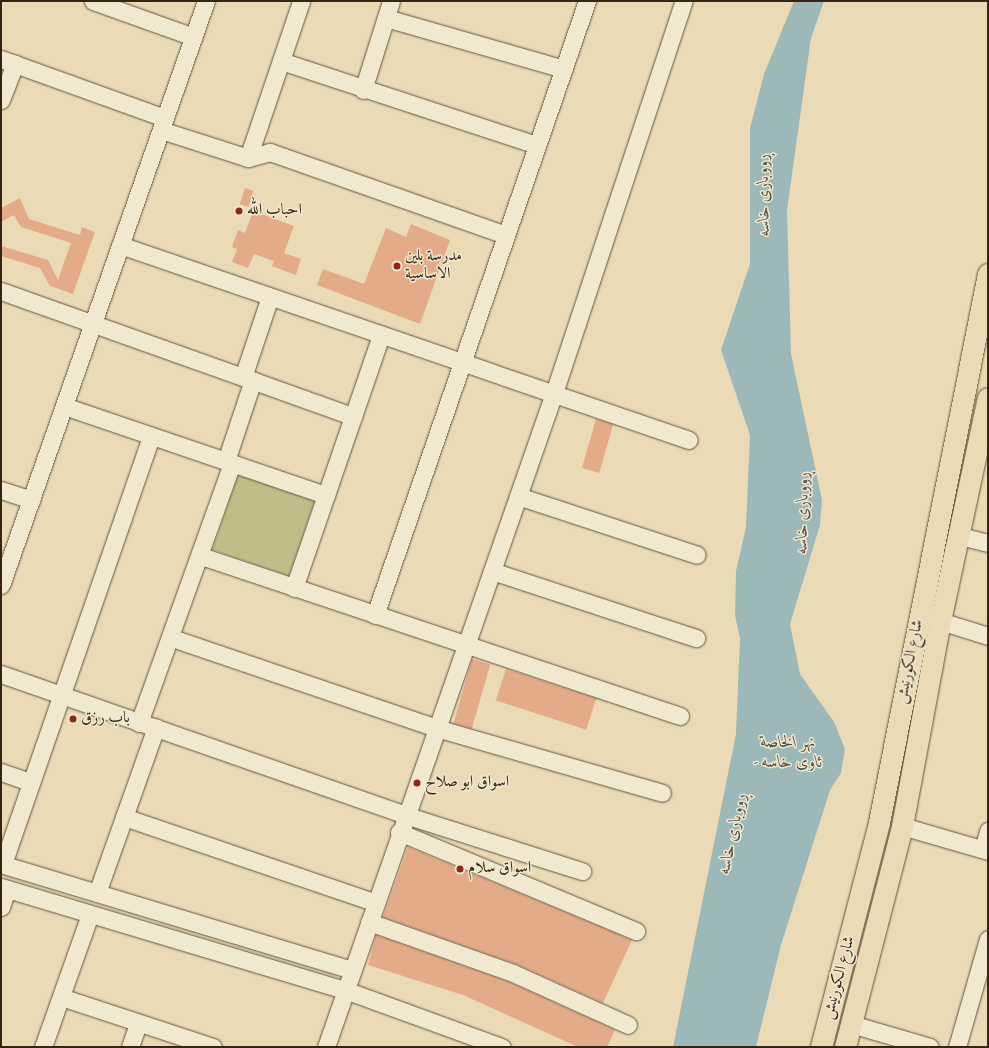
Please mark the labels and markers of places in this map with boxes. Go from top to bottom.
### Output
place label: احباب الله [247,201,302,221]
marker: احباب الله [234,206,244,216]
place label: مدرسة بلين الاساسية [405,247,462,285]
marker: مدرسة بلين الاساسية [392,261,402,271]
place label: باب رزق [81,709,130,729]
marker: باب رزق [68,714,78,724]
place label: اسواق ابو صلاح [425,773,509,793]
marker: اسواق ابو صلاح [412,778,422,788]
place label: اسواق سلام [468,859,531,879]
marker: اسواق سلام [455,864,465,874]

